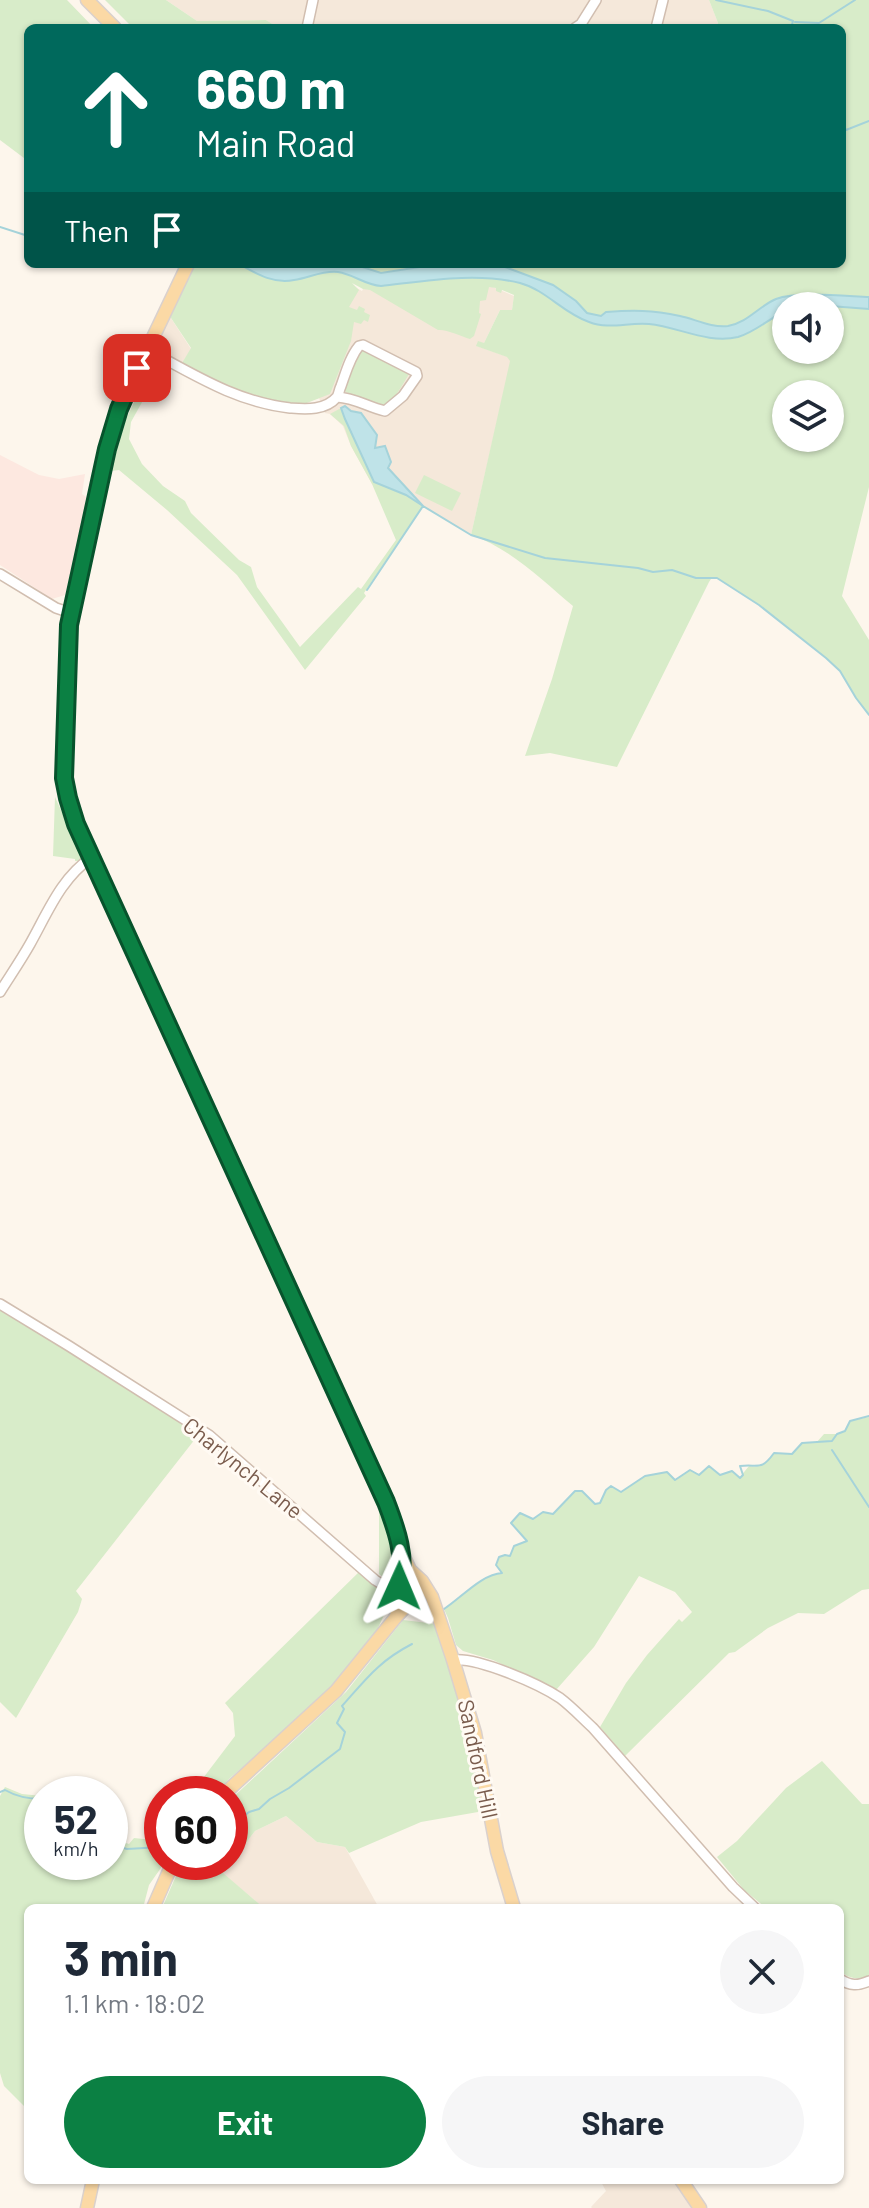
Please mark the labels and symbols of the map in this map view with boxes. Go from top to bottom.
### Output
pin [103,334,171,402]
street label: Charlynch Lane [179,1411,309,1523]
position arrow [357,1544,441,1628]
street label: Sandford Hill [454,1697,504,1821]
speed limit sign: 60 [144,1776,248,1880]

